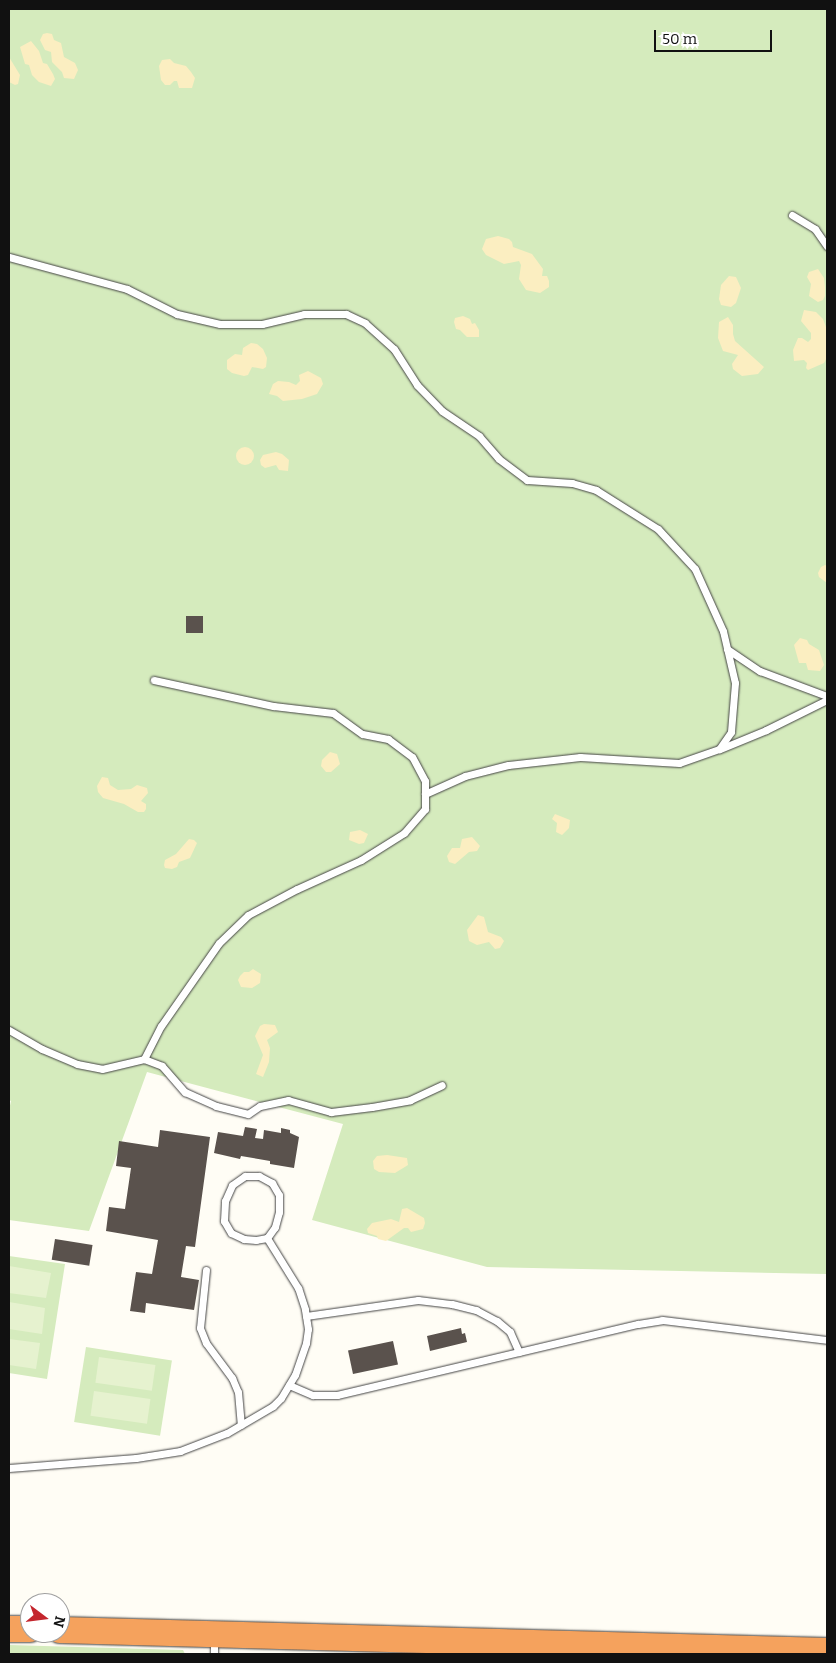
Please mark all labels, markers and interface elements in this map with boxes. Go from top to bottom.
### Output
scale bar [656,20,774,52]
text: 50 m [662,30,697,48]
north arrow [20,1593,70,1643]
text: N [49,1614,69,1629]

